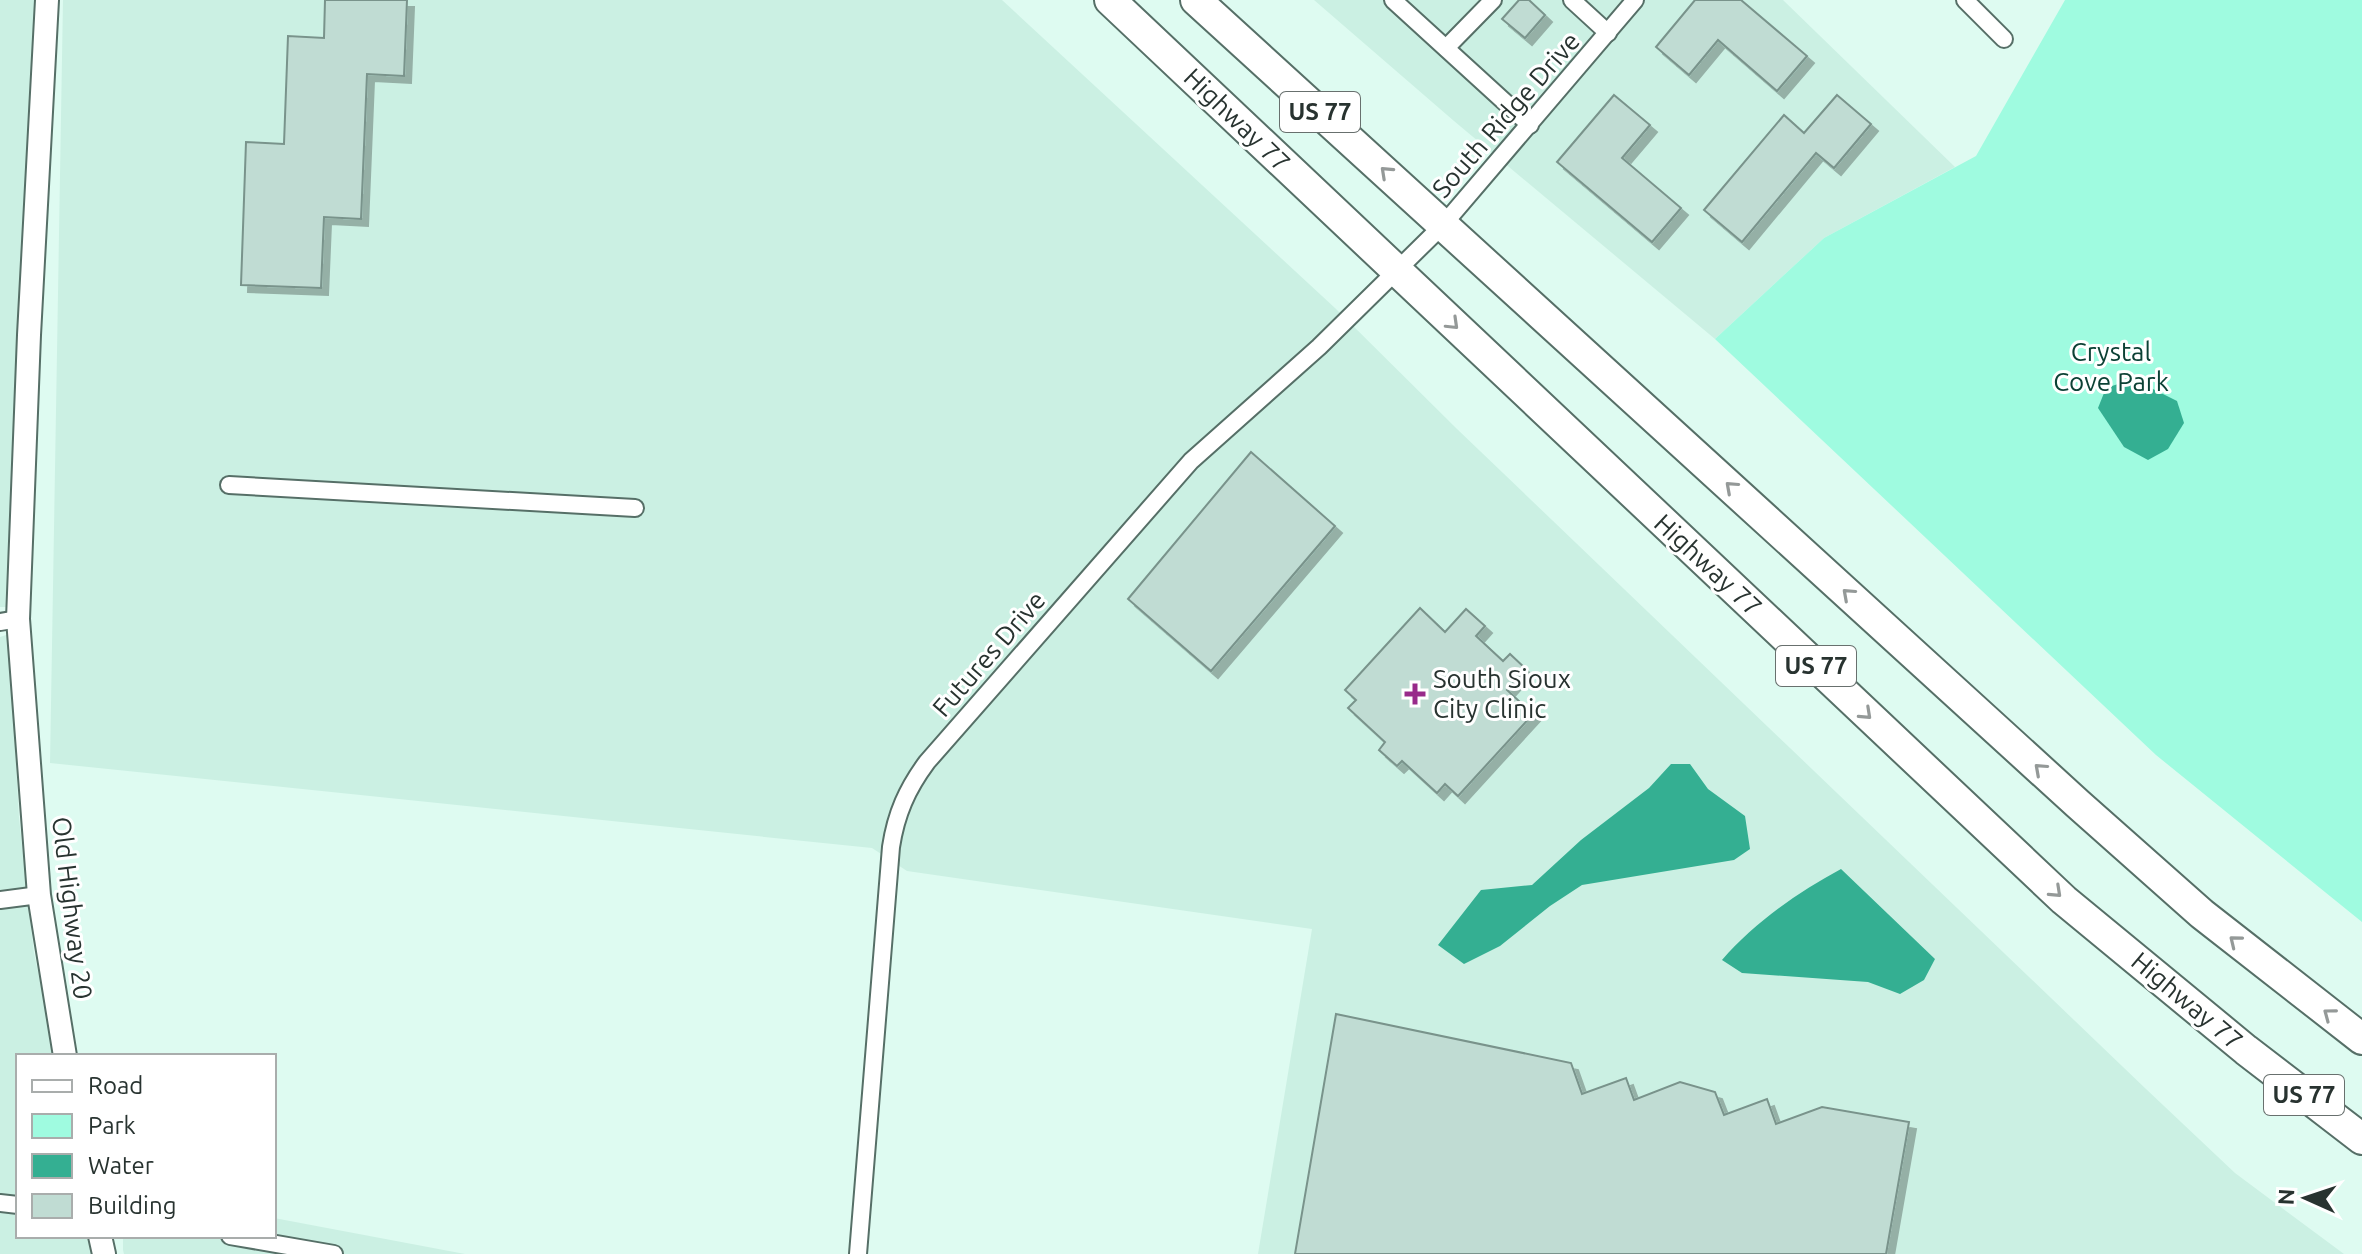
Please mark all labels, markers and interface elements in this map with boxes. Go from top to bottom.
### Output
street label: South Ridge Drive [1426,26,1585,203]
street label: Highway 77 [1179,62,1296,177]
road number: US 77 [1280,92,1360,132]
one-way arrow [1380,168,1395,182]
one-way arrow [1444,314,1458,329]
park label: Crystal Cove Park [2053,337,2169,396]
one-way arrow [1725,482,1740,496]
street label: Highway 77 [1649,508,1768,621]
street label: Futures Drive [926,585,1051,722]
one-way arrow [1843,589,1857,604]
road number: US 77 [1776,646,1856,686]
place label: South Sioux City Clinic [1433,664,1571,723]
marker: South Sioux City Clinic [1404,683,1426,705]
one-way arrow [1857,704,1871,719]
one-way arrow [2034,765,2049,779]
street label: Old Highway 20 [47,815,98,1001]
one-way arrow [2046,882,2061,896]
one-way arrow [2229,936,2244,950]
street label: Highway 77 [2126,946,2249,1055]
one-way arrow [2323,1010,2338,1024]
legend [16,1054,276,1238]
text: Road [88,1072,143,1099]
road number: US 77 [2264,1075,2344,1115]
text: Park [88,1112,136,1139]
text: Water [88,1152,154,1179]
north arrow [2266,1158,2346,1238]
text: N [2273,1188,2298,1206]
text: Building [88,1192,176,1219]

